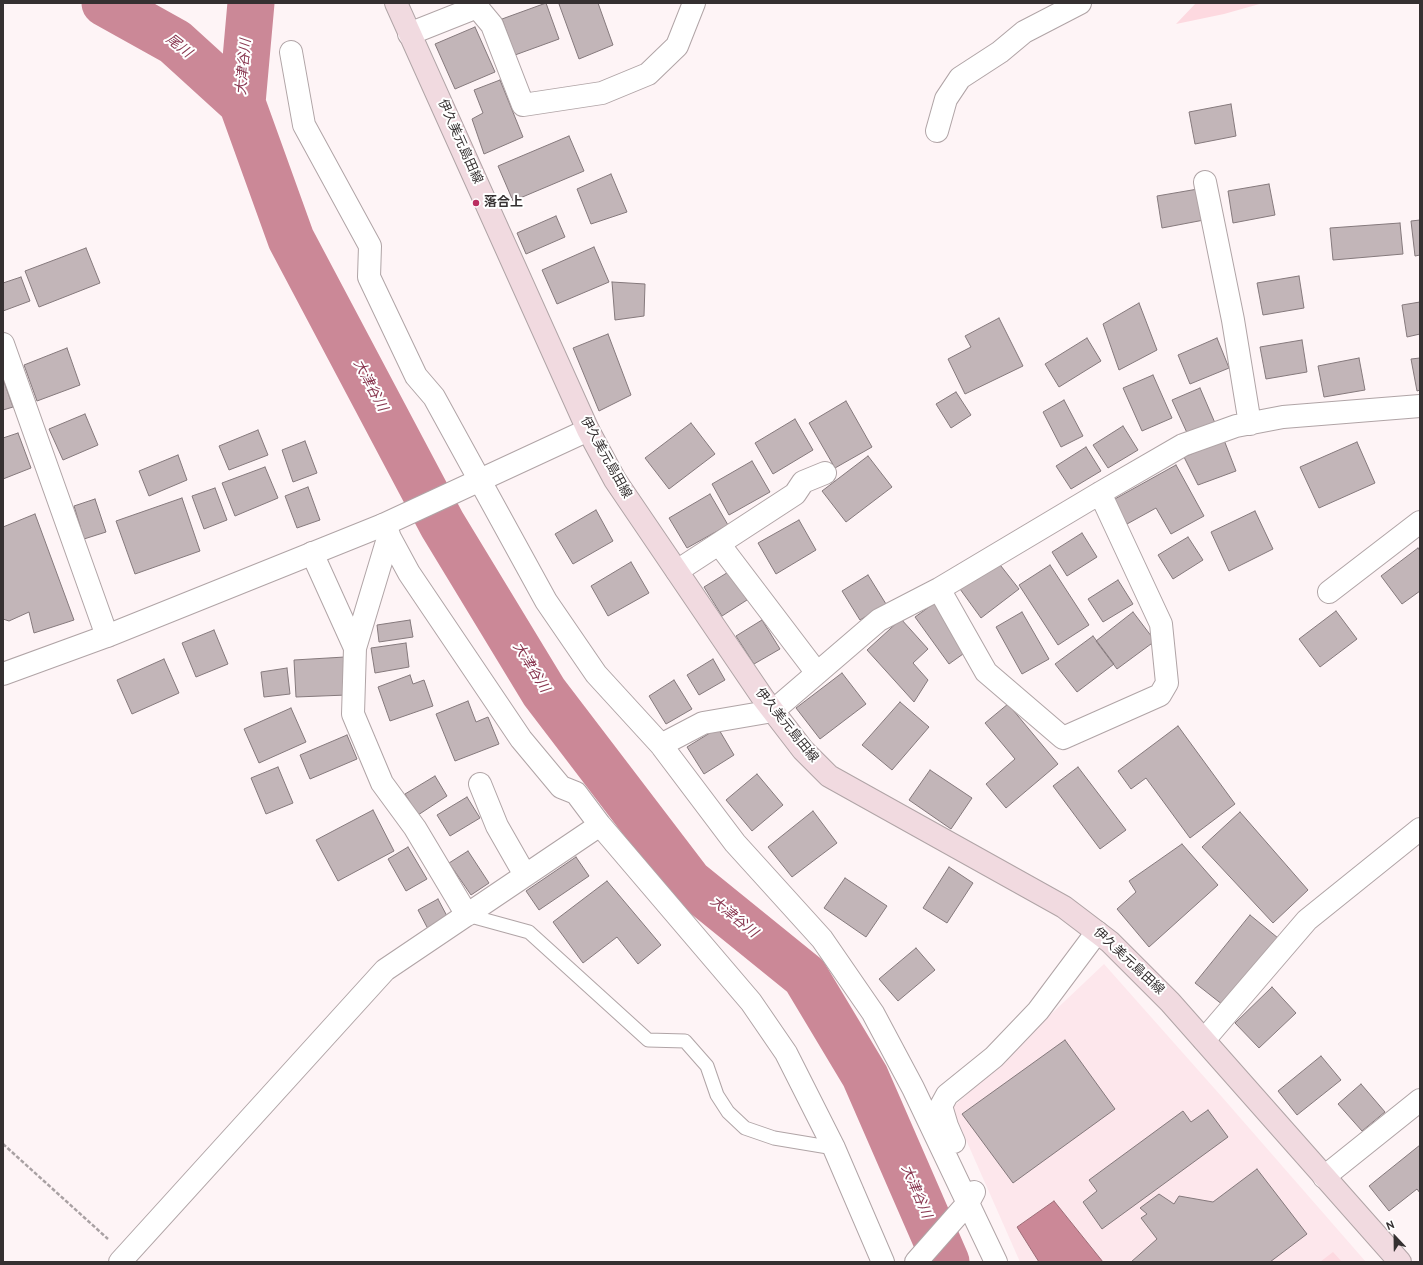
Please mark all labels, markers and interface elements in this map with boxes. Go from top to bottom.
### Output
water label: 尾川 [162,32,194,62]
water label: 大津谷川 [234,38,256,96]
street label: 伊久美元島田線 [433,97,485,187]
place label: 落合上 [484,195,523,211]
marker: 落合上 [471,198,481,208]
water label: 大津谷川 [348,357,390,415]
street label: 伊久美元島田線 [576,414,634,502]
water label: 大津谷川 [508,640,552,696]
street label: 伊久美元島田線 [751,686,821,766]
water label: 大津谷川 [706,894,760,942]
street label: 伊久美元島田線 [1089,925,1167,999]
water label: 大津谷川 [896,1163,934,1221]
north arrow [1375,1217,1415,1257]
text: N [1384,1218,1397,1234]

